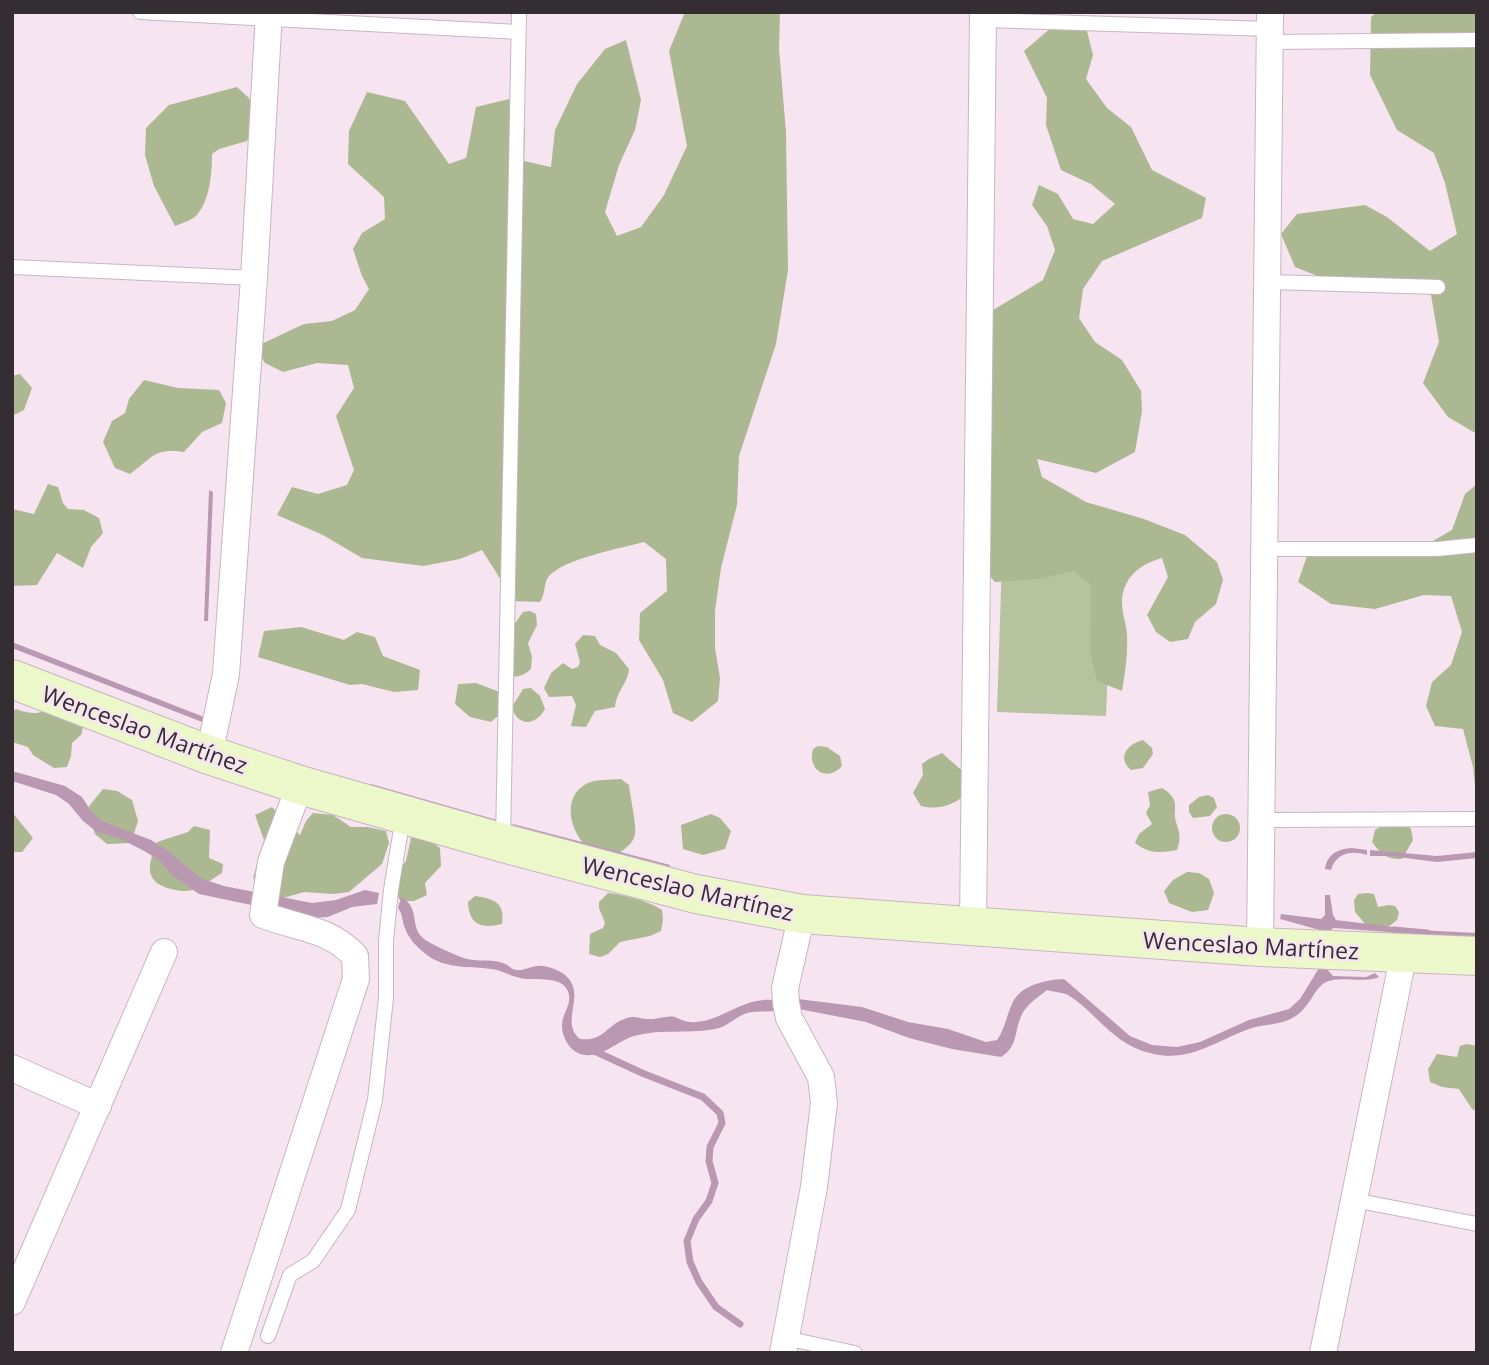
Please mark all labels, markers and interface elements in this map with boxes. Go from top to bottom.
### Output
street label: Wenceslao Martínez [38,677,252,781]
street label: Wenceslao Martínez [579,848,797,928]
street label: Wenceslao Martínez [1142,923,1360,967]

